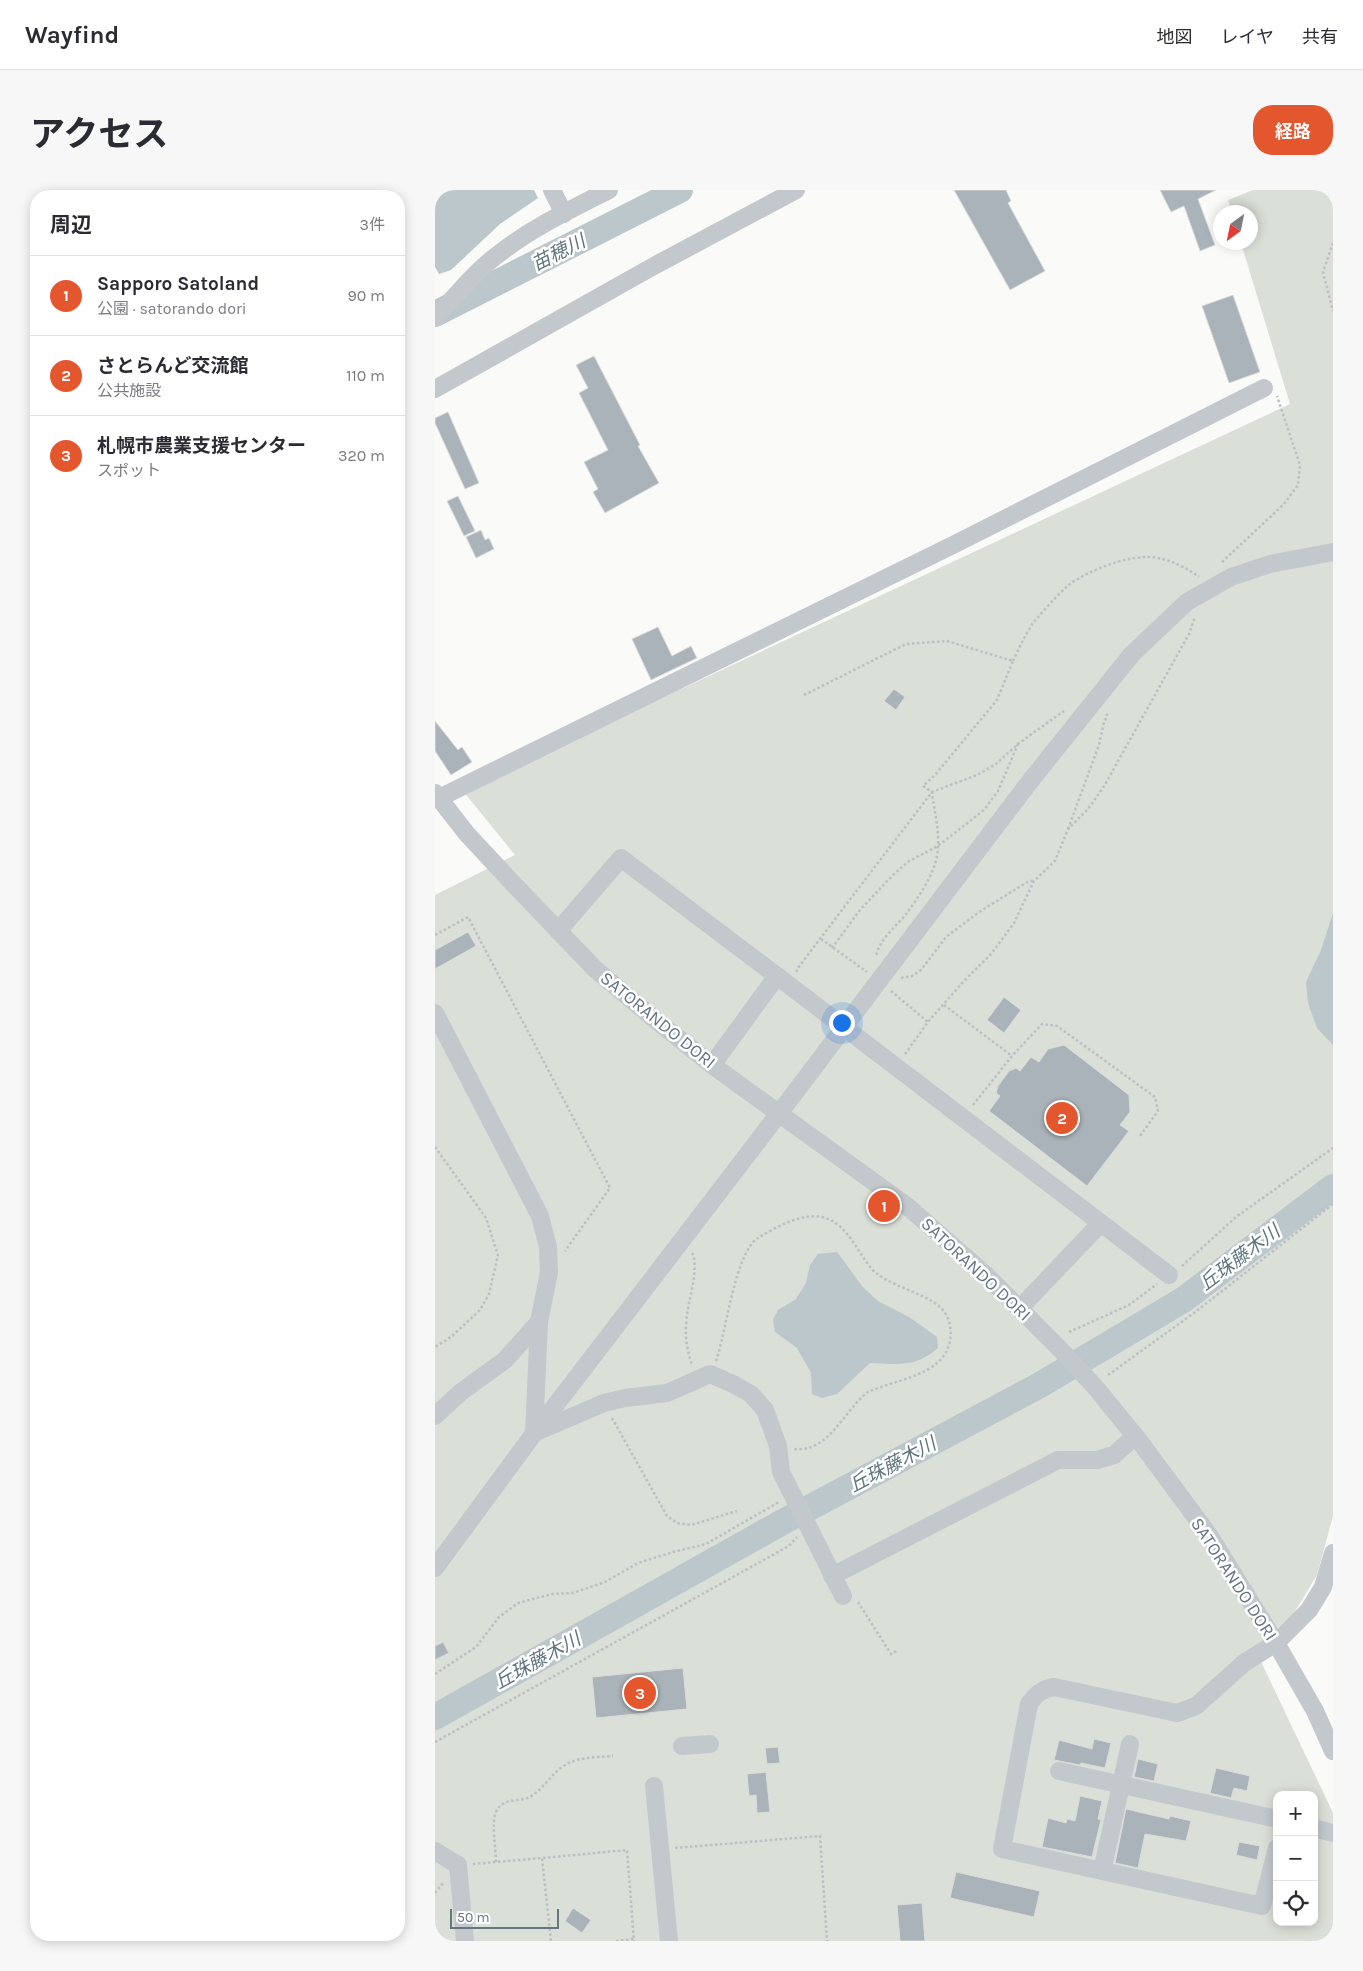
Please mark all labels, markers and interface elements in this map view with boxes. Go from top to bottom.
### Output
text: Wayfind [25,21,119,49]
text: 地図 [1157,26,1193,48]
text: レイヤ [1221,26,1274,48]
text: 共有 [1302,26,1338,48]
button: 経路 [1253,105,1333,155]
text: アクセス [30,114,168,155]
north arrow [1213,205,1258,250]
text: 周辺 [50,213,92,237]
text: 3件 [360,215,385,234]
water label: 苗穂川 [528,229,591,276]
text: Sapporo Satoland [97,273,259,295]
text: 1 [63,286,69,305]
text: 90 m [347,286,385,305]
text: 公園 · satorando dori [97,299,246,318]
text: さとらんど交流館 [97,355,248,377]
text: 2 [61,366,71,385]
text: 110 m [346,366,385,385]
text: 公共施設 [97,381,161,400]
text: 札幌市農業支援センター [97,435,306,457]
text: 3 [61,446,71,465]
text: 320 m [338,446,385,465]
text: スポット [97,461,161,480]
street label: SATORANDO DORI [596,967,720,1073]
your location [829,1010,855,1036]
pin: 2 [1046,1099,1078,1137]
pin: 1 [868,1187,900,1225]
street label: SATORANDO DORI [917,1212,1035,1326]
water label: 丘珠藤木川 [1195,1219,1286,1295]
water label: 丘珠藤木川 [845,1432,941,1497]
street label: SATORANDO DORI [1186,1513,1282,1645]
water label: 丘珠藤木川 [491,1627,586,1694]
pin: 3 [624,1674,656,1712]
map controls [1273,1791,1318,1926]
button: + [1273,1791,1318,1836]
button: − [1273,1836,1318,1881]
button: locate [1273,1881,1318,1926]
scale bar [450,1906,559,1929]
text: 50 m [457,1909,490,1926]

